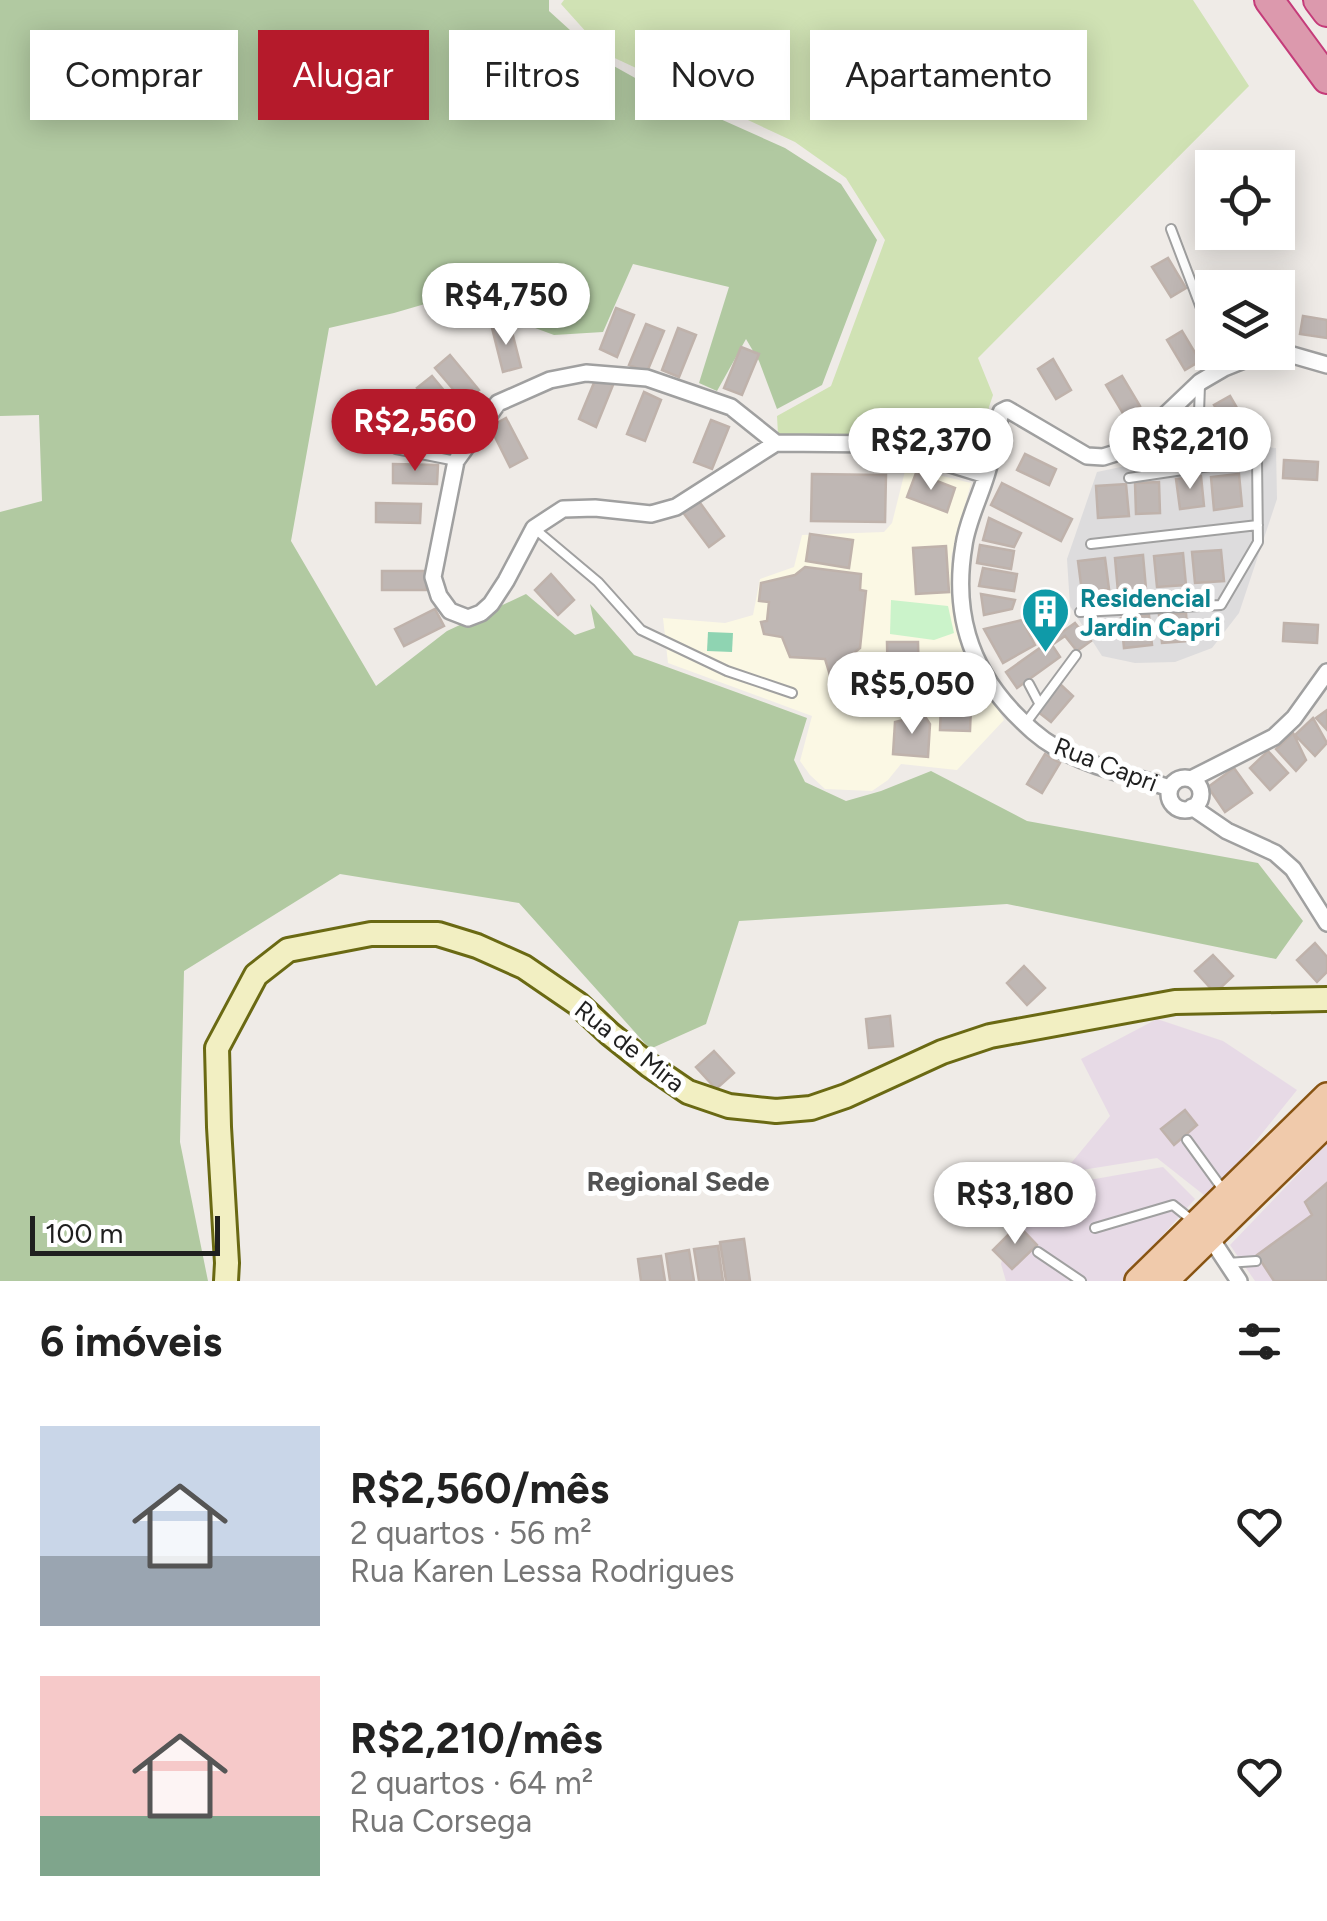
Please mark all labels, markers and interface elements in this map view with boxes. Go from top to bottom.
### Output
chip: Comprar [30,30,238,120]
chip: Alugar [258,30,429,120]
chip: Filtros [449,30,615,120]
chip: Novo [635,30,790,120]
chip: Apartamento [810,30,1087,120]
map controls [1195,150,1295,370]
button: locate [1195,150,1295,250]
pin: R$4,750 [414,263,598,348]
button: layers [1195,270,1295,370]
text: R$4,750 [444,276,568,314]
pin: R$2,560 [323,389,507,474]
text: R$2,560 [353,402,477,440]
pin: R$2,210 [1098,407,1282,492]
pin: R$2,370 [839,408,1023,493]
text: R$2,210 [1131,420,1249,458]
text: R$2,370 [870,421,992,459]
place label: Residencial Jardin Capri [1080,583,1221,642]
building icon: Residencial Jardin Capri [1019,586,1071,654]
pin: R$5,050 [820,652,1004,737]
text: R$5,050 [849,665,975,703]
street label: Rua Capri [1050,731,1162,797]
street label: Rua de Mira [569,994,691,1098]
pin: R$3,180 [923,1162,1107,1247]
district label: Regional Sede [586,1164,770,1198]
text: R$3,180 [956,1175,1074,1213]
scale bar [30,1211,220,1256]
text: 100 m [45,1216,123,1250]
icon: filters [1232,1314,1287,1369]
text: 6 imóveis [40,1316,222,1367]
text: R$2,560/mês [350,1463,609,1514]
icon: home [120,1466,240,1586]
icon: heart [1232,1499,1287,1554]
text: 2 quartos · 56 m² [350,1514,592,1552]
text: Rua Karen Lessa Rodrigues [350,1552,735,1590]
text: R$2,210/mês [350,1713,602,1764]
icon: home [120,1716,240,1836]
icon: heart [1232,1749,1287,1804]
text: 2 quartos · 64 m² [350,1764,593,1802]
text: Rua Corsega [350,1802,532,1840]

